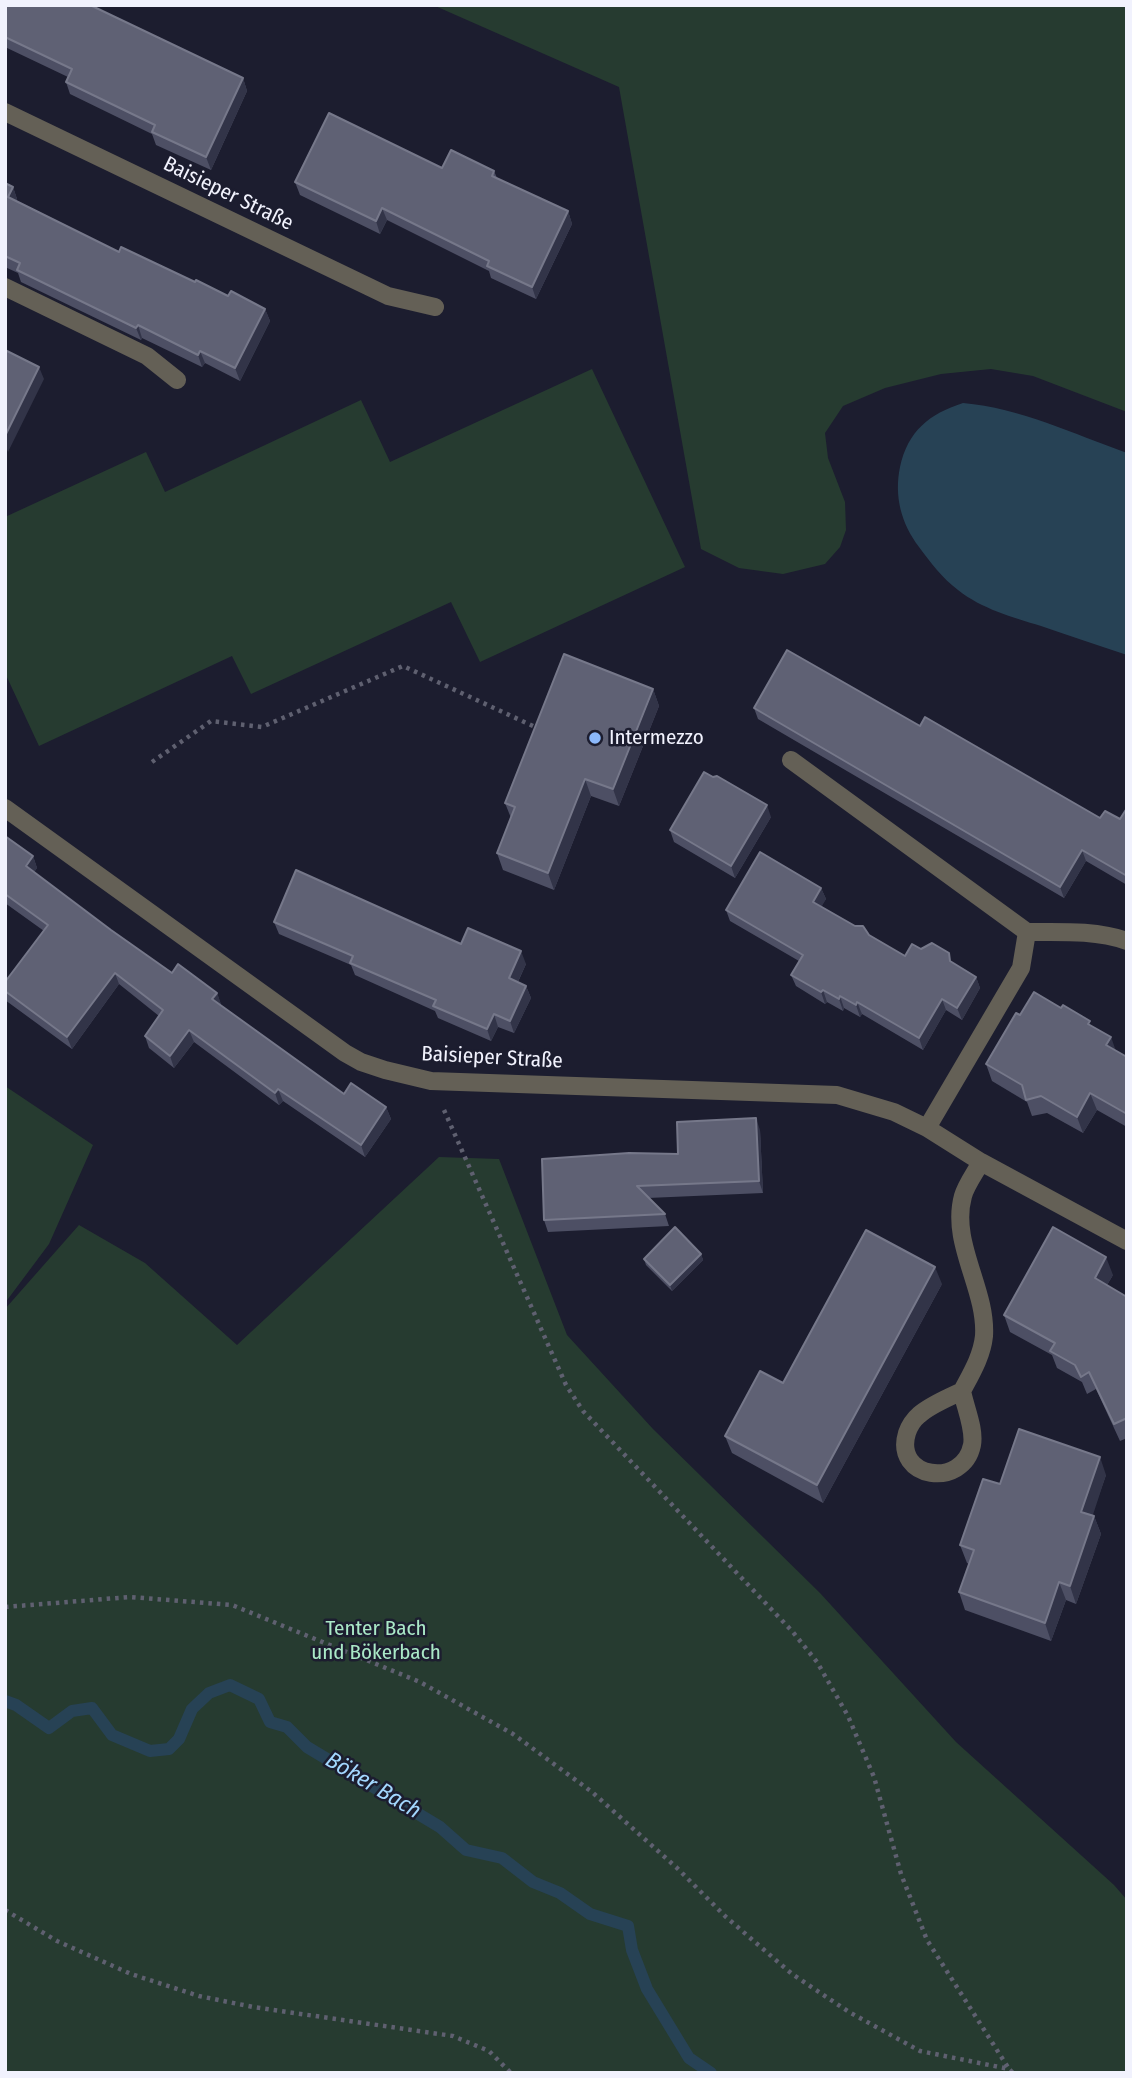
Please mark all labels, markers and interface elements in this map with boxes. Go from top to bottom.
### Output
street label: Baisieper Straße [159,152,297,236]
place label: Intermezzo [609,725,704,751]
marker: Intermezzo [587,730,603,746]
street label: Baisieper Straße [421,1042,563,1074]
park label: Tenter Bach und Bökerbach [311,1616,441,1666]
water label: Böker Bach [320,1747,426,1825]

